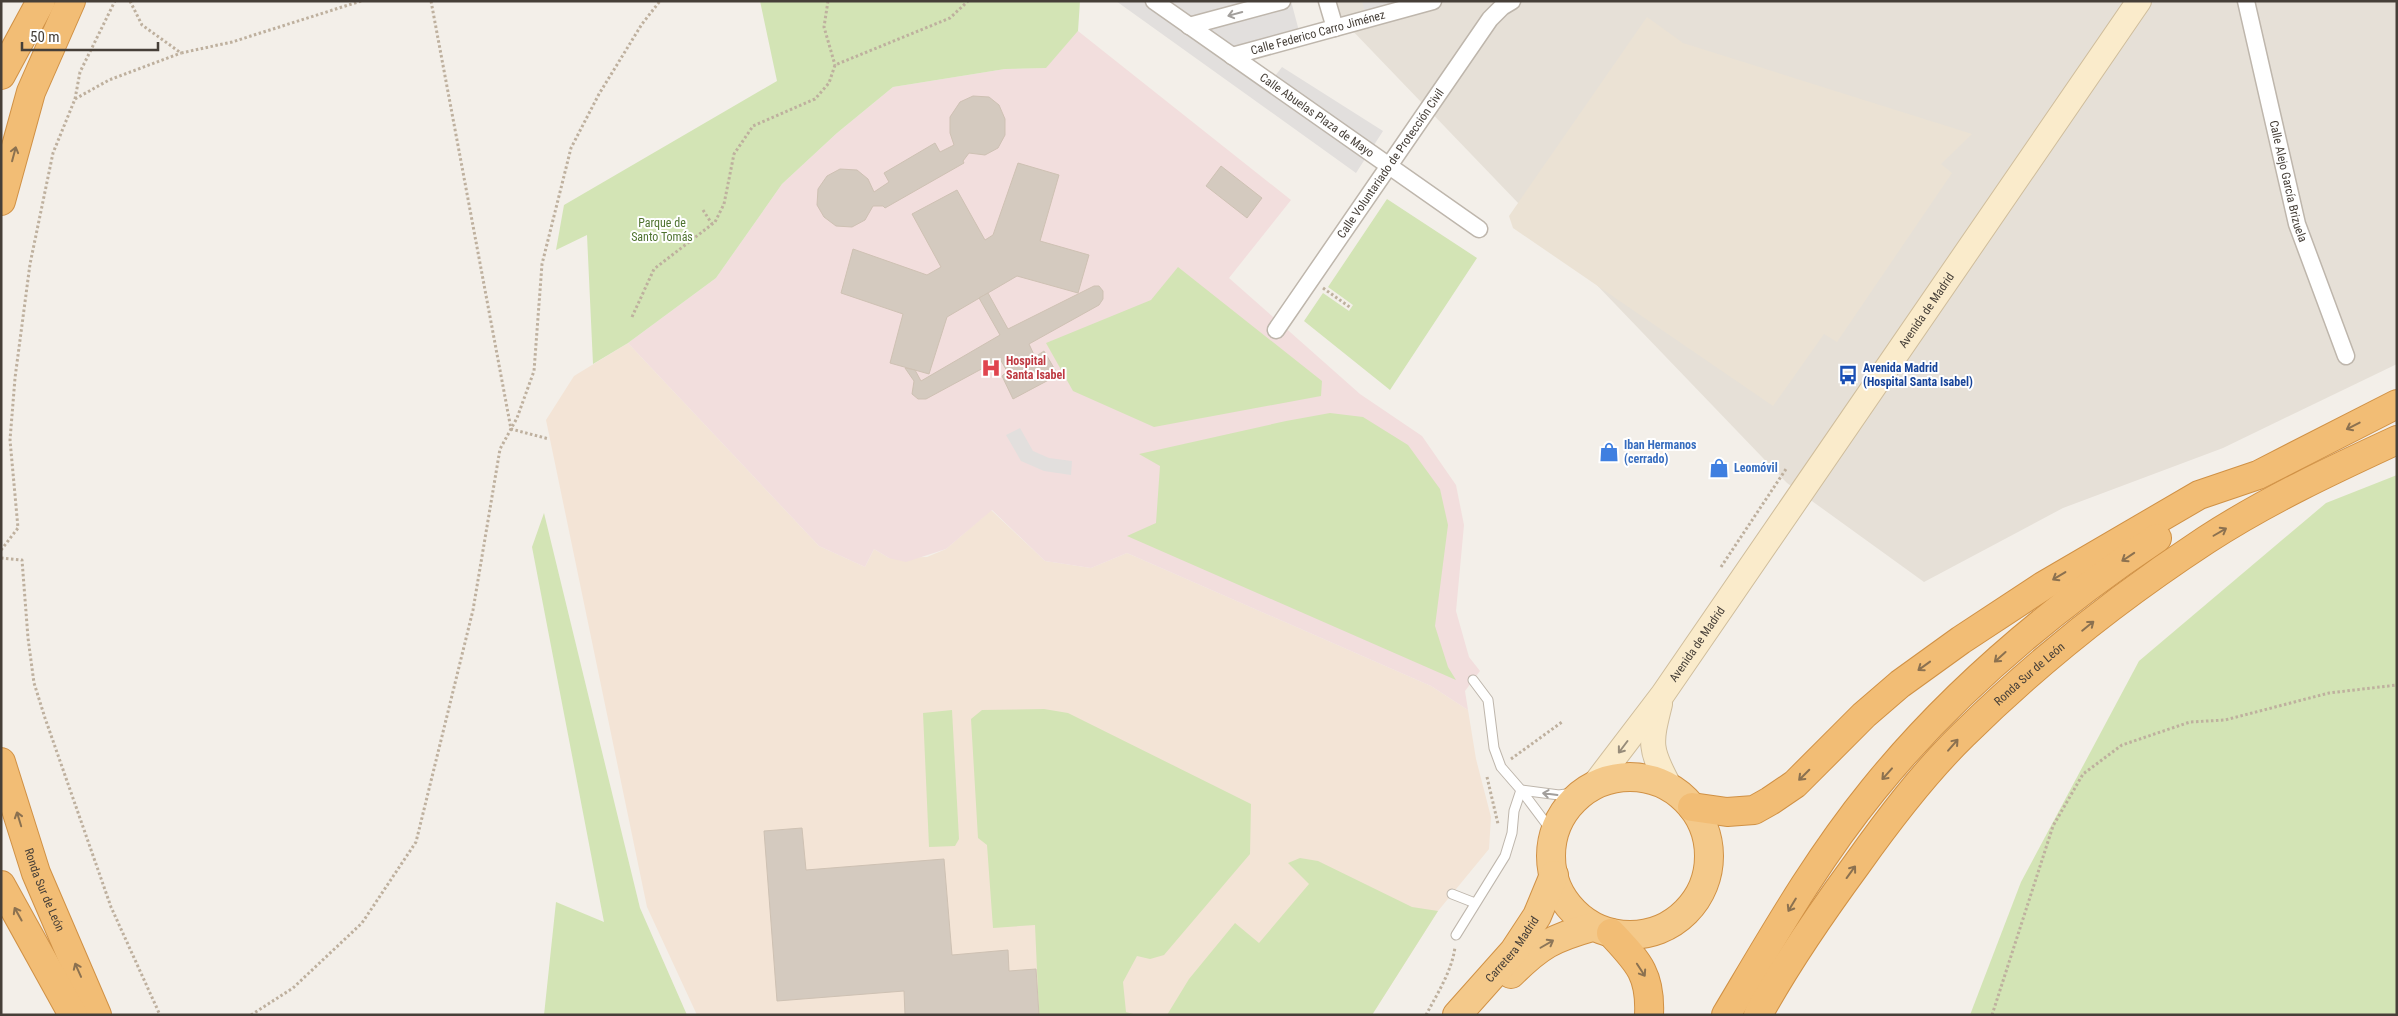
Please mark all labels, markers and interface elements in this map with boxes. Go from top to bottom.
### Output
street label: Calle Federico Carro Jiménez [1249,7,1387,58]
one-way arrow [1228,9,1244,19]
scale bar [22,20,159,52]
text: 50 m [30,28,60,46]
street label: Calle Abuelas Plaza de Mayo [1257,70,1377,160]
street label: Calle Voluntariado de Protección Civil [1334,86,1447,241]
street label: Calle Alejo García Brizuela [2267,119,2310,244]
one-way arrow [10,146,20,162]
park label: Parque de Santo Tomás [631,216,693,244]
street label: Avenida de Madrid [1896,270,1957,351]
place label: Hospital Santa Isabel [1006,354,1065,382]
hospital icon: Hospital Santa Isabel [980,357,1002,379]
place label: Avenida Madrid (Hospital Santa Isabel) [1863,361,1973,389]
bus stop icon: Avenida Madrid (Hospital Santa Isabel) [1837,364,1859,386]
one-way arrow [2346,421,2361,431]
place label: Iban Hermanos (cerrado) [1624,438,1697,466]
shop icon: Iban Hermanos (cerrado) [1598,441,1620,463]
shop icon: Leomóvil [1708,457,1730,479]
place label: Leomóvil [1734,461,1778,475]
one-way arrow [2213,527,2228,537]
one-way arrow [2121,552,2135,562]
one-way arrow [2053,571,2067,581]
street label: Avenida de Madrid [1667,604,1728,684]
one-way arrow [2081,620,2094,631]
street label: Ronda Sur de León [1991,640,2068,709]
one-way arrow [1993,651,2006,663]
one-way arrow [1917,661,1931,671]
one-way arrow [1947,739,1959,752]
one-way arrow [1617,740,1628,753]
one-way arrow [1881,767,1893,780]
one-way arrow [1798,769,1810,781]
one-way arrow [1542,789,1558,799]
one-way arrow [13,811,23,827]
street label: Ronda Sur de León [22,846,67,934]
one-way arrow [1846,865,1857,879]
one-way arrow [1786,898,1796,912]
one-way arrow [12,907,22,921]
street label: Carretera Madrid [1482,914,1542,985]
one-way arrow [1539,938,1553,948]
one-way arrow [1636,962,1646,976]
one-way arrow [72,963,82,978]

